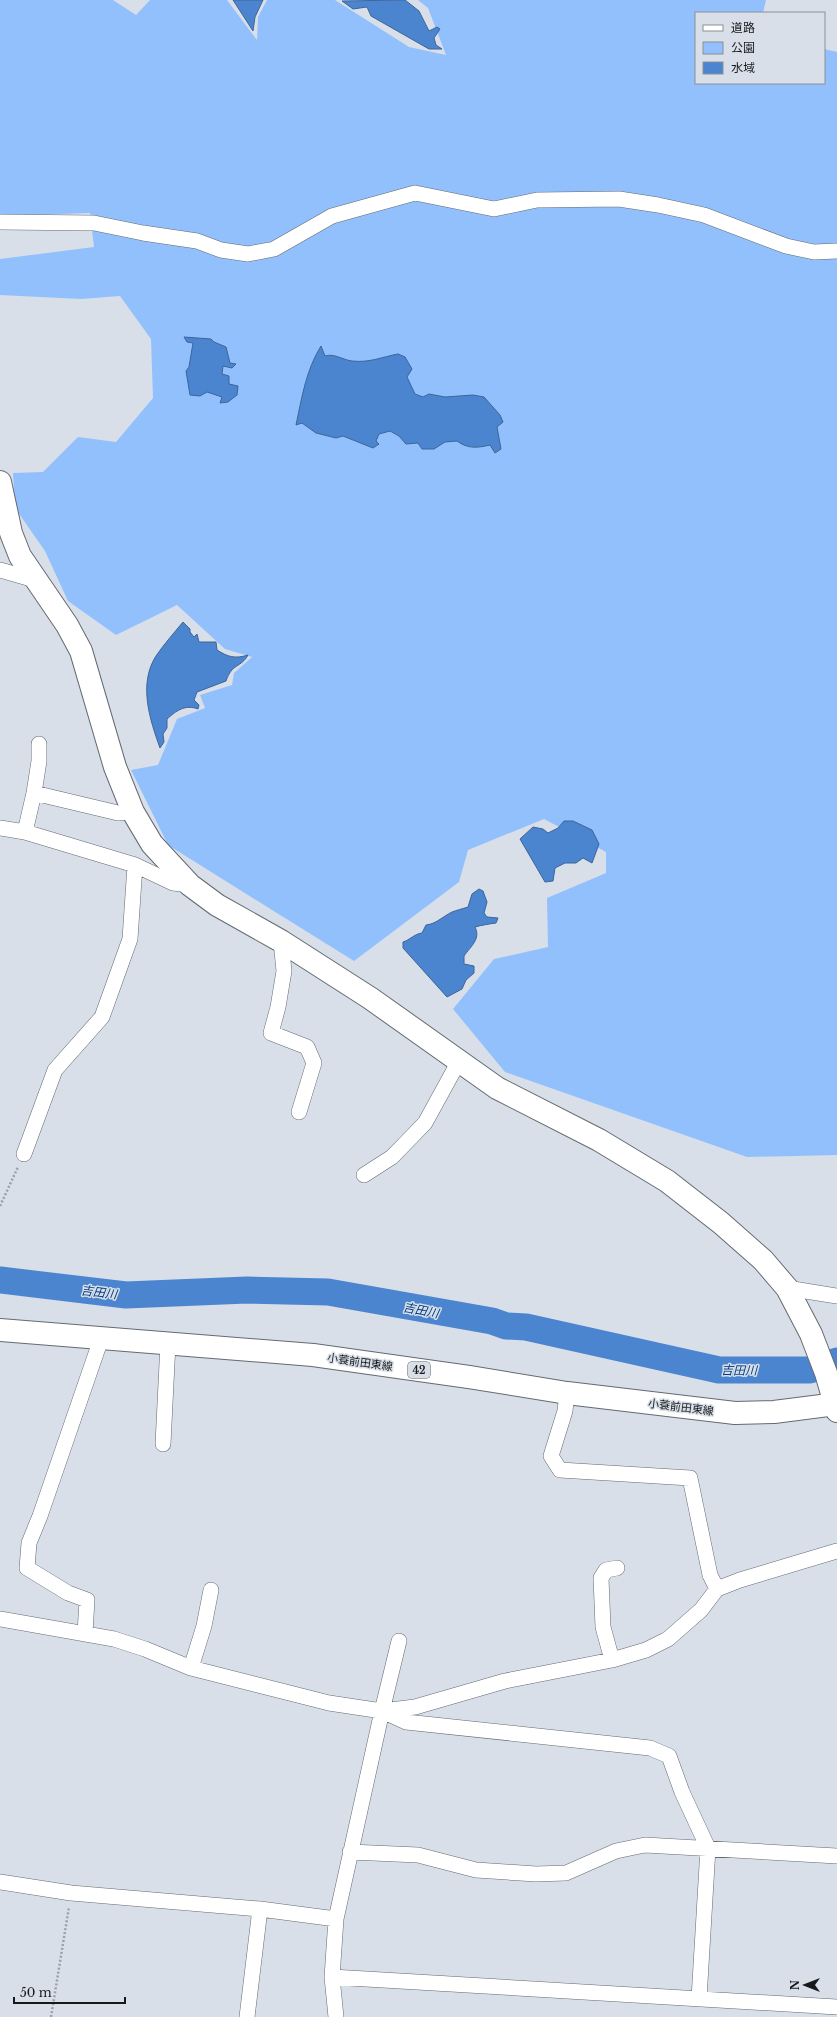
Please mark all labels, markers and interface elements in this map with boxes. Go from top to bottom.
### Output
legend [695,12,825,84]
text: 道路 [731,20,755,35]
text: 公園 [731,40,755,55]
text: 水域 [731,60,755,75]
water label: 吉田川 [80,1282,120,1302]
water label: 吉田川 [402,1299,442,1321]
street label: 小蓑前田東線 [326,1350,394,1374]
road number: 42 [408,1362,430,1378]
water label: 吉田川 [721,1362,759,1378]
street label: 小蓑前田東線 [647,1396,715,1418]
north arrow [785,1965,825,2005]
scale bar [14,1979,125,2005]
text: N [788,1979,802,1990]
text: 50 m [20,1985,52,2000]

